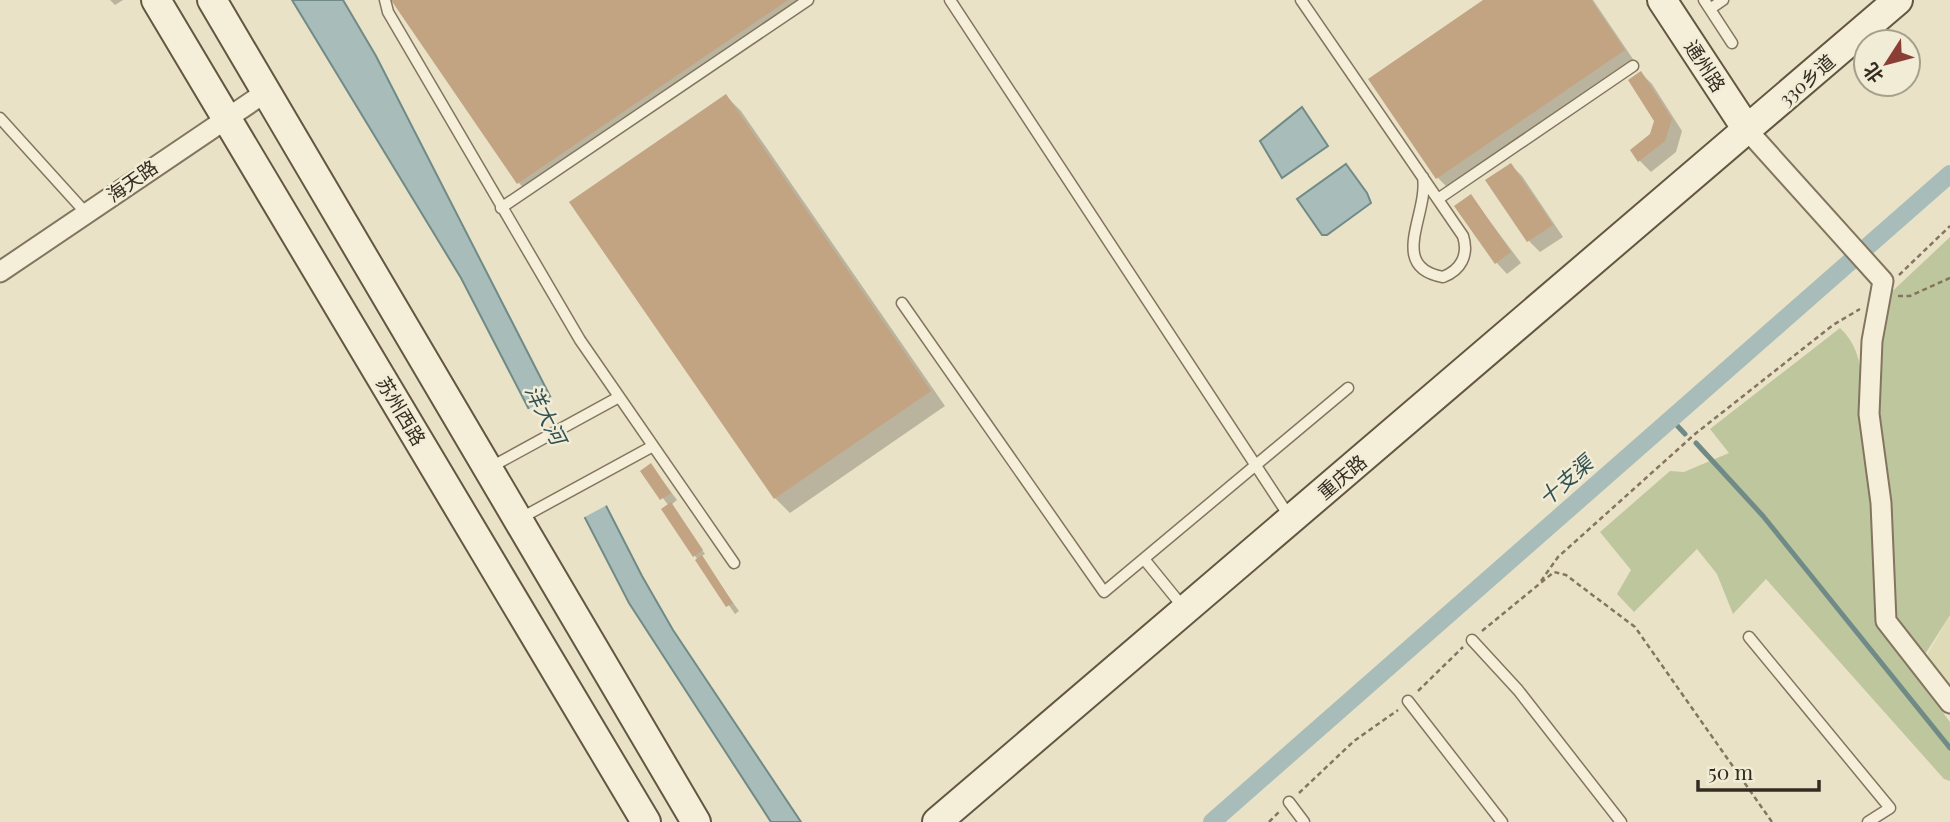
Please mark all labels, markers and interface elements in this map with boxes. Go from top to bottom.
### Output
north arrow [1852,28,1922,98]
street label: 通州路 [1679,34,1732,96]
street label: 330乡道 [1773,48,1840,111]
text: 北 [1856,58,1889,89]
street label: 海天路 [101,153,162,207]
street label: 苏州西路 [371,371,433,450]
water label: 洋大河 [520,380,575,452]
water label: 十支渠 [1532,446,1600,511]
street label: 重庆路 [1311,448,1372,505]
scale bar [1698,748,1819,792]
text: 50 m [1708,757,1754,785]

